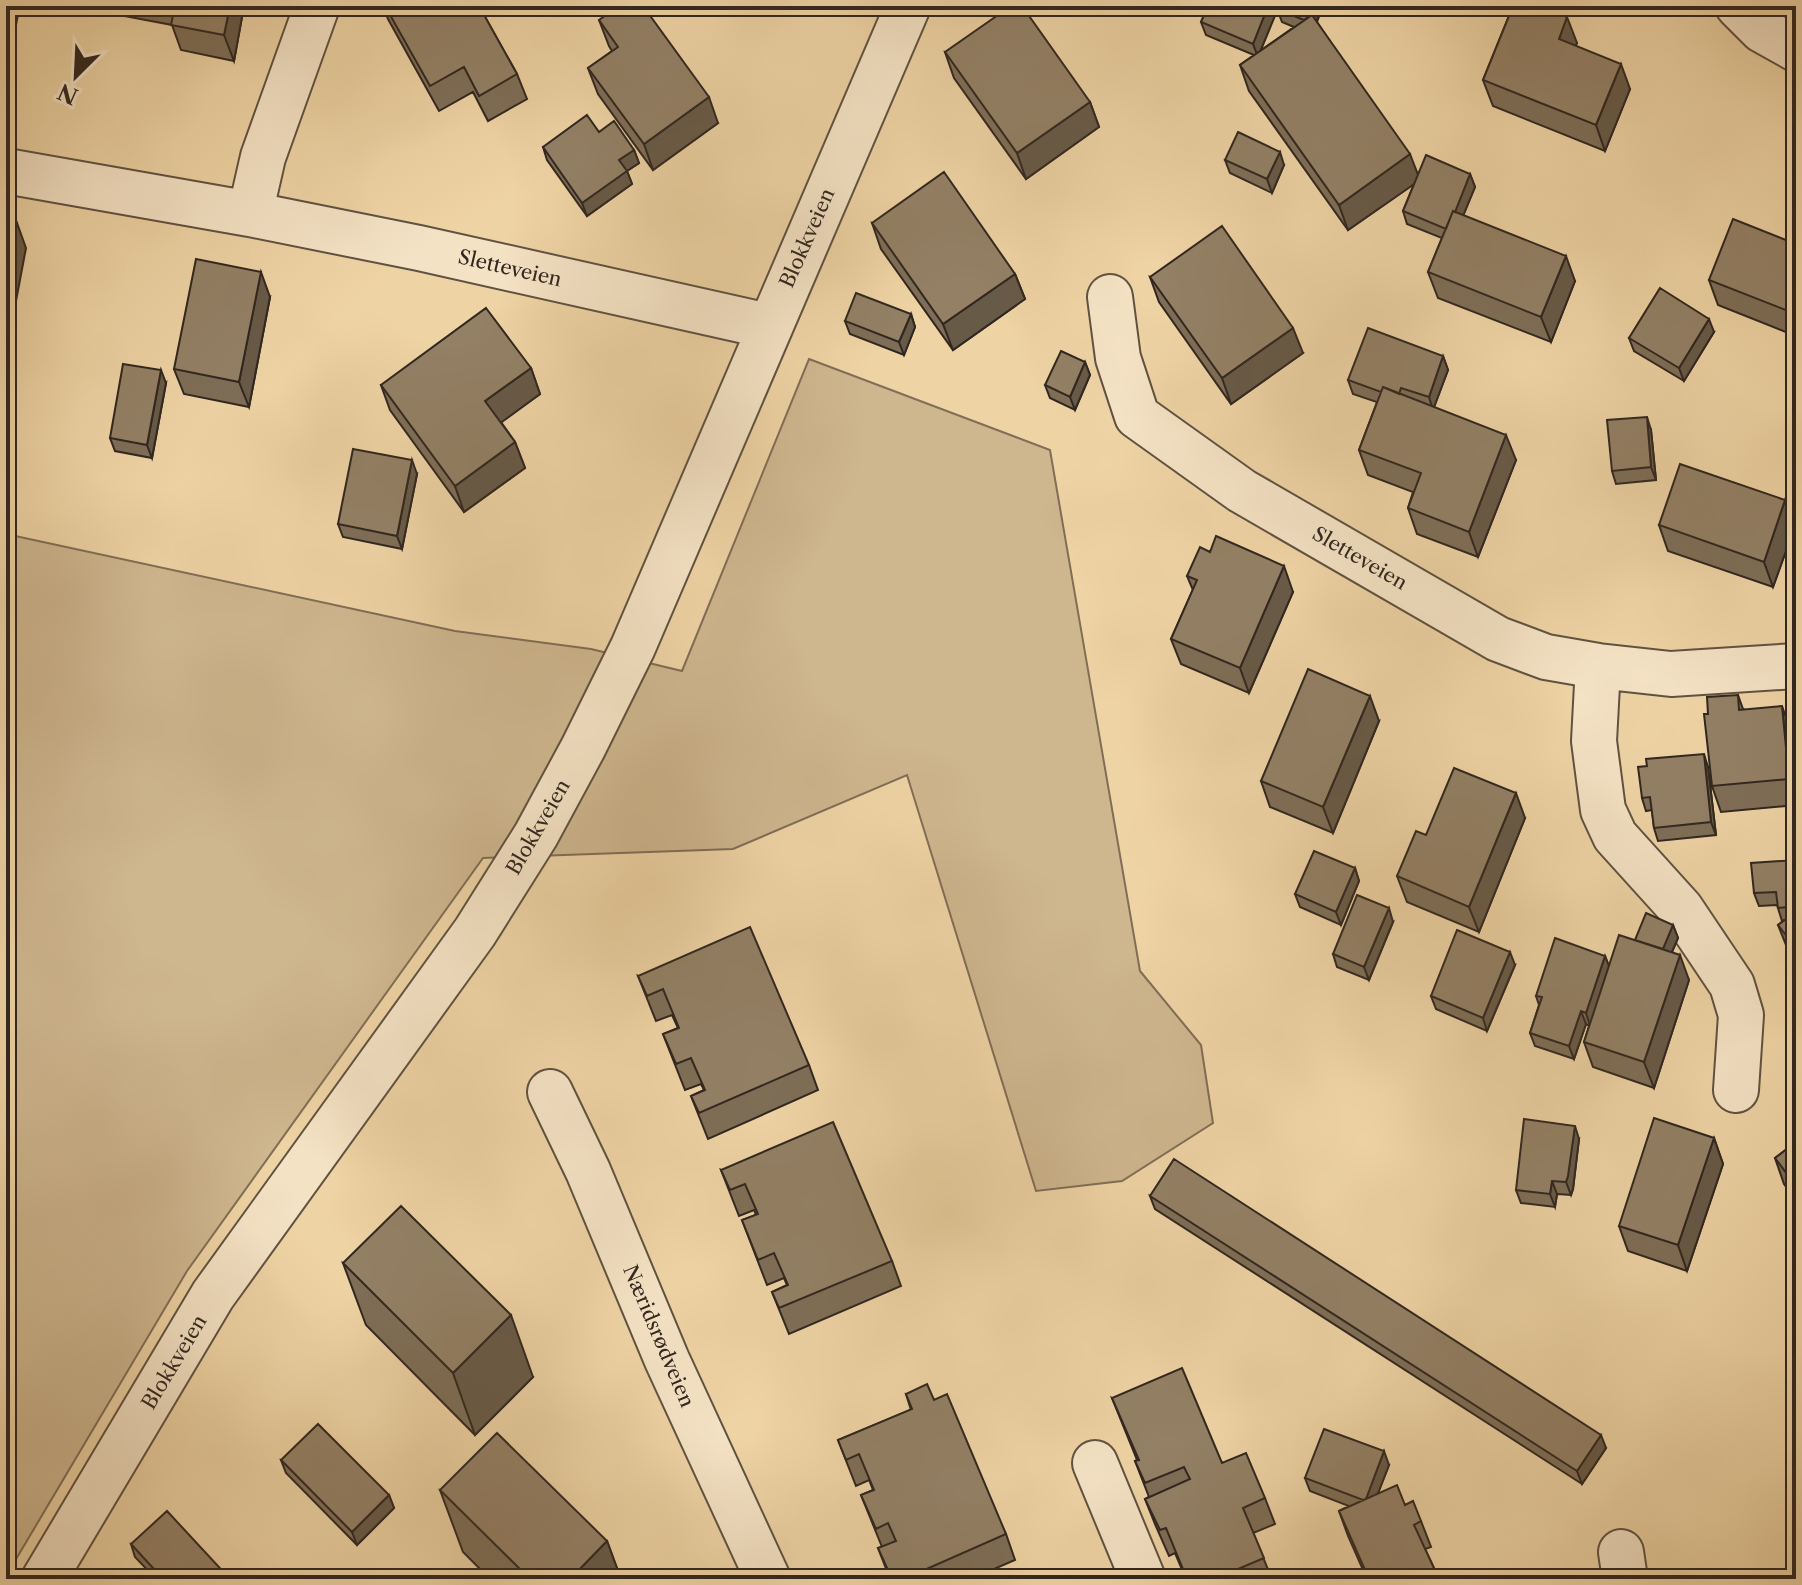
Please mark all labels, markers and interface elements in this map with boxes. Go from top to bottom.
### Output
north arrow [36,36,116,116]
text: N [54,78,82,110]
street label: Blokkveien [774,184,840,291]
street label: Sletteveien [456,244,564,292]
street label: Sletteveien [1308,521,1412,595]
street label: Blokkveien [501,775,575,879]
street label: Næridsrødveien [618,1261,700,1411]
street label: Blokkveien [136,1310,212,1414]

